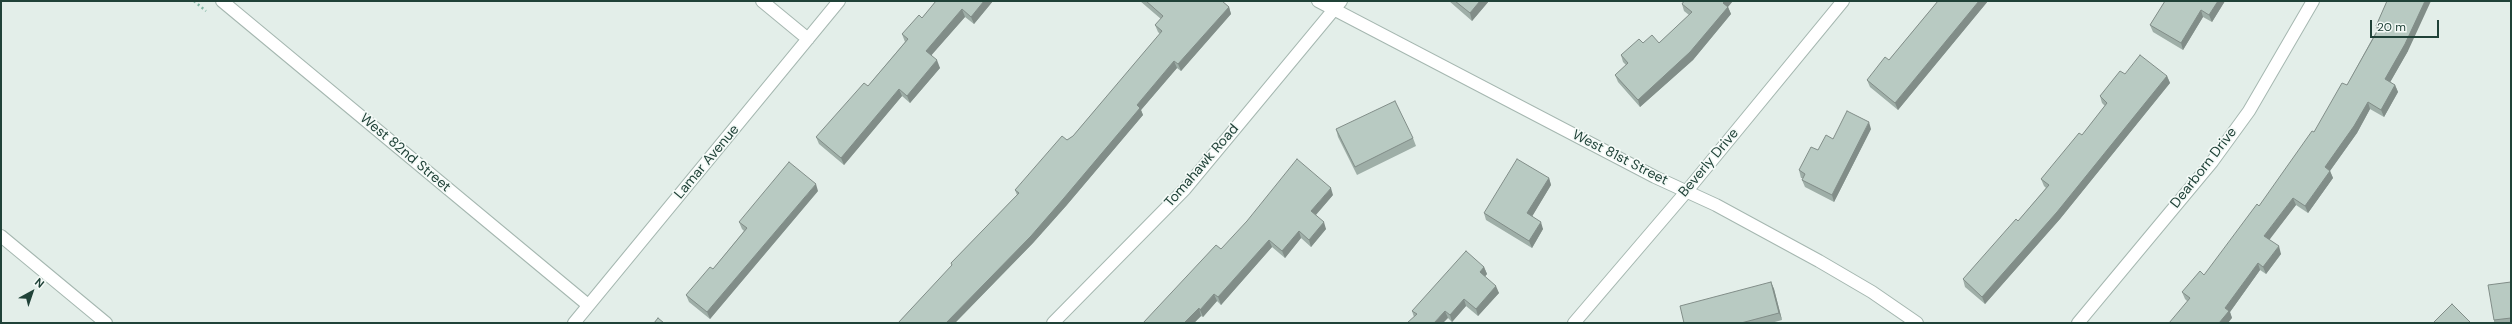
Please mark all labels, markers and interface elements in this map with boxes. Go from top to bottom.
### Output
scale bar [2372,12,2441,38]
text: 20 m [2377,19,2406,35]
street label: West 82nd Street [356,110,454,196]
street label: Tomahawk Road [1161,121,1243,211]
street label: Lamar Avenue [671,122,743,202]
street label: Dearborn Drive [2167,124,2241,212]
street label: Beverly Drive [1676,125,1742,201]
street label: West 81st Street [1569,127,1671,189]
north arrow [12,272,52,312]
text: N [32,275,47,291]

